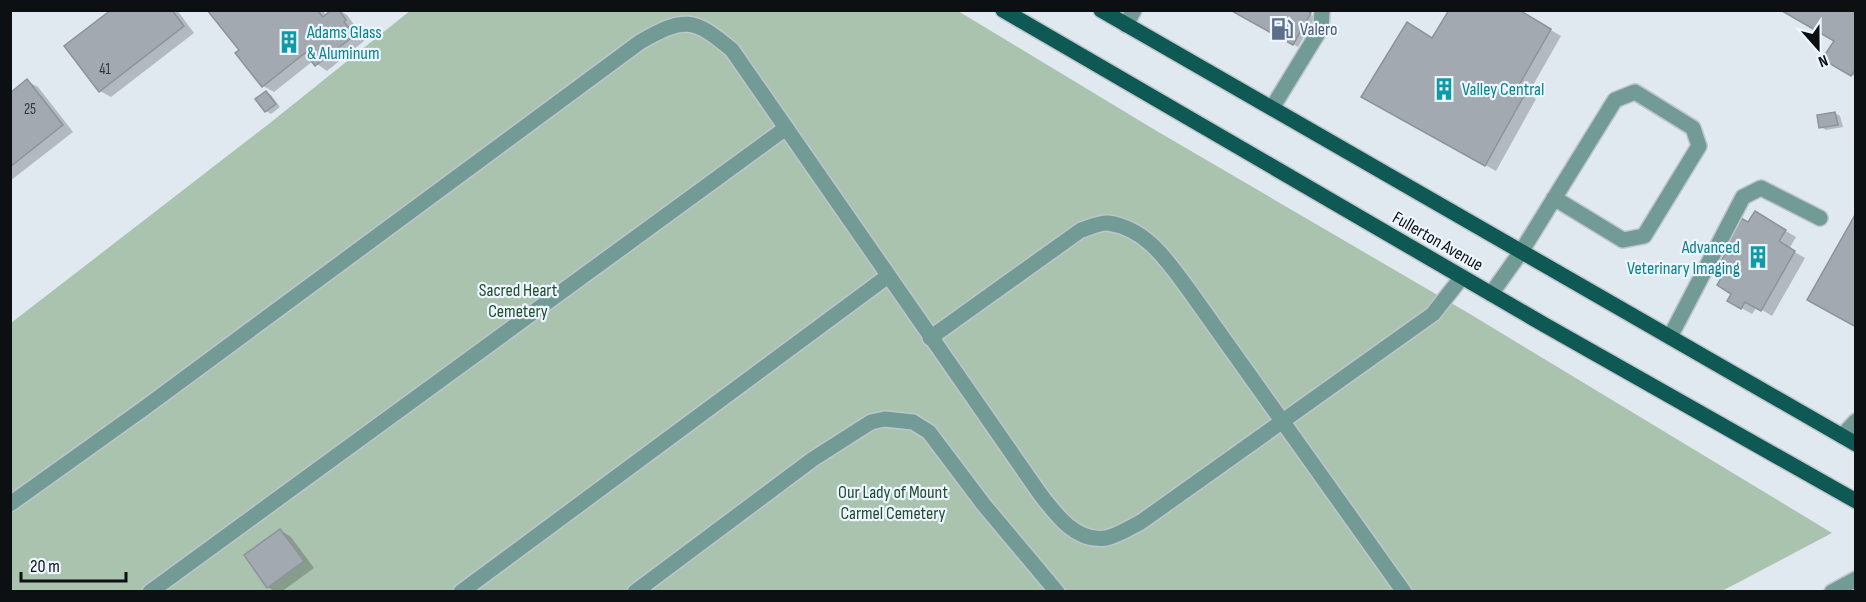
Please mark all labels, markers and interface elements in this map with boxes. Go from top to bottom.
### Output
fuel station icon: Valero [1269,16,1295,42]
north arrow [1788,18,1848,78]
place label: Valero [1300,19,1337,40]
place label: Adams Glass & Aluminum [306,22,382,64]
building icon: Adams Glass & Aluminum [276,29,302,55]
text: N [1815,50,1830,71]
house number: 41 [99,60,112,79]
building icon: Valley Central [1431,76,1457,102]
place label: Valley Central [1462,79,1544,100]
house number: 25 [24,100,36,119]
street label: Fullerton Avenue [1389,207,1487,276]
place label: Advanced Veterinary Imaging [1627,237,1740,279]
building icon: Advanced Veterinary Imaging [1745,244,1771,270]
park label: Sacred Heart Cemetery [479,280,558,322]
park label: Our Lady of Mount Carmel Cemetery [838,482,948,524]
scale bar [21,545,126,583]
text: 20 m [30,556,60,577]

